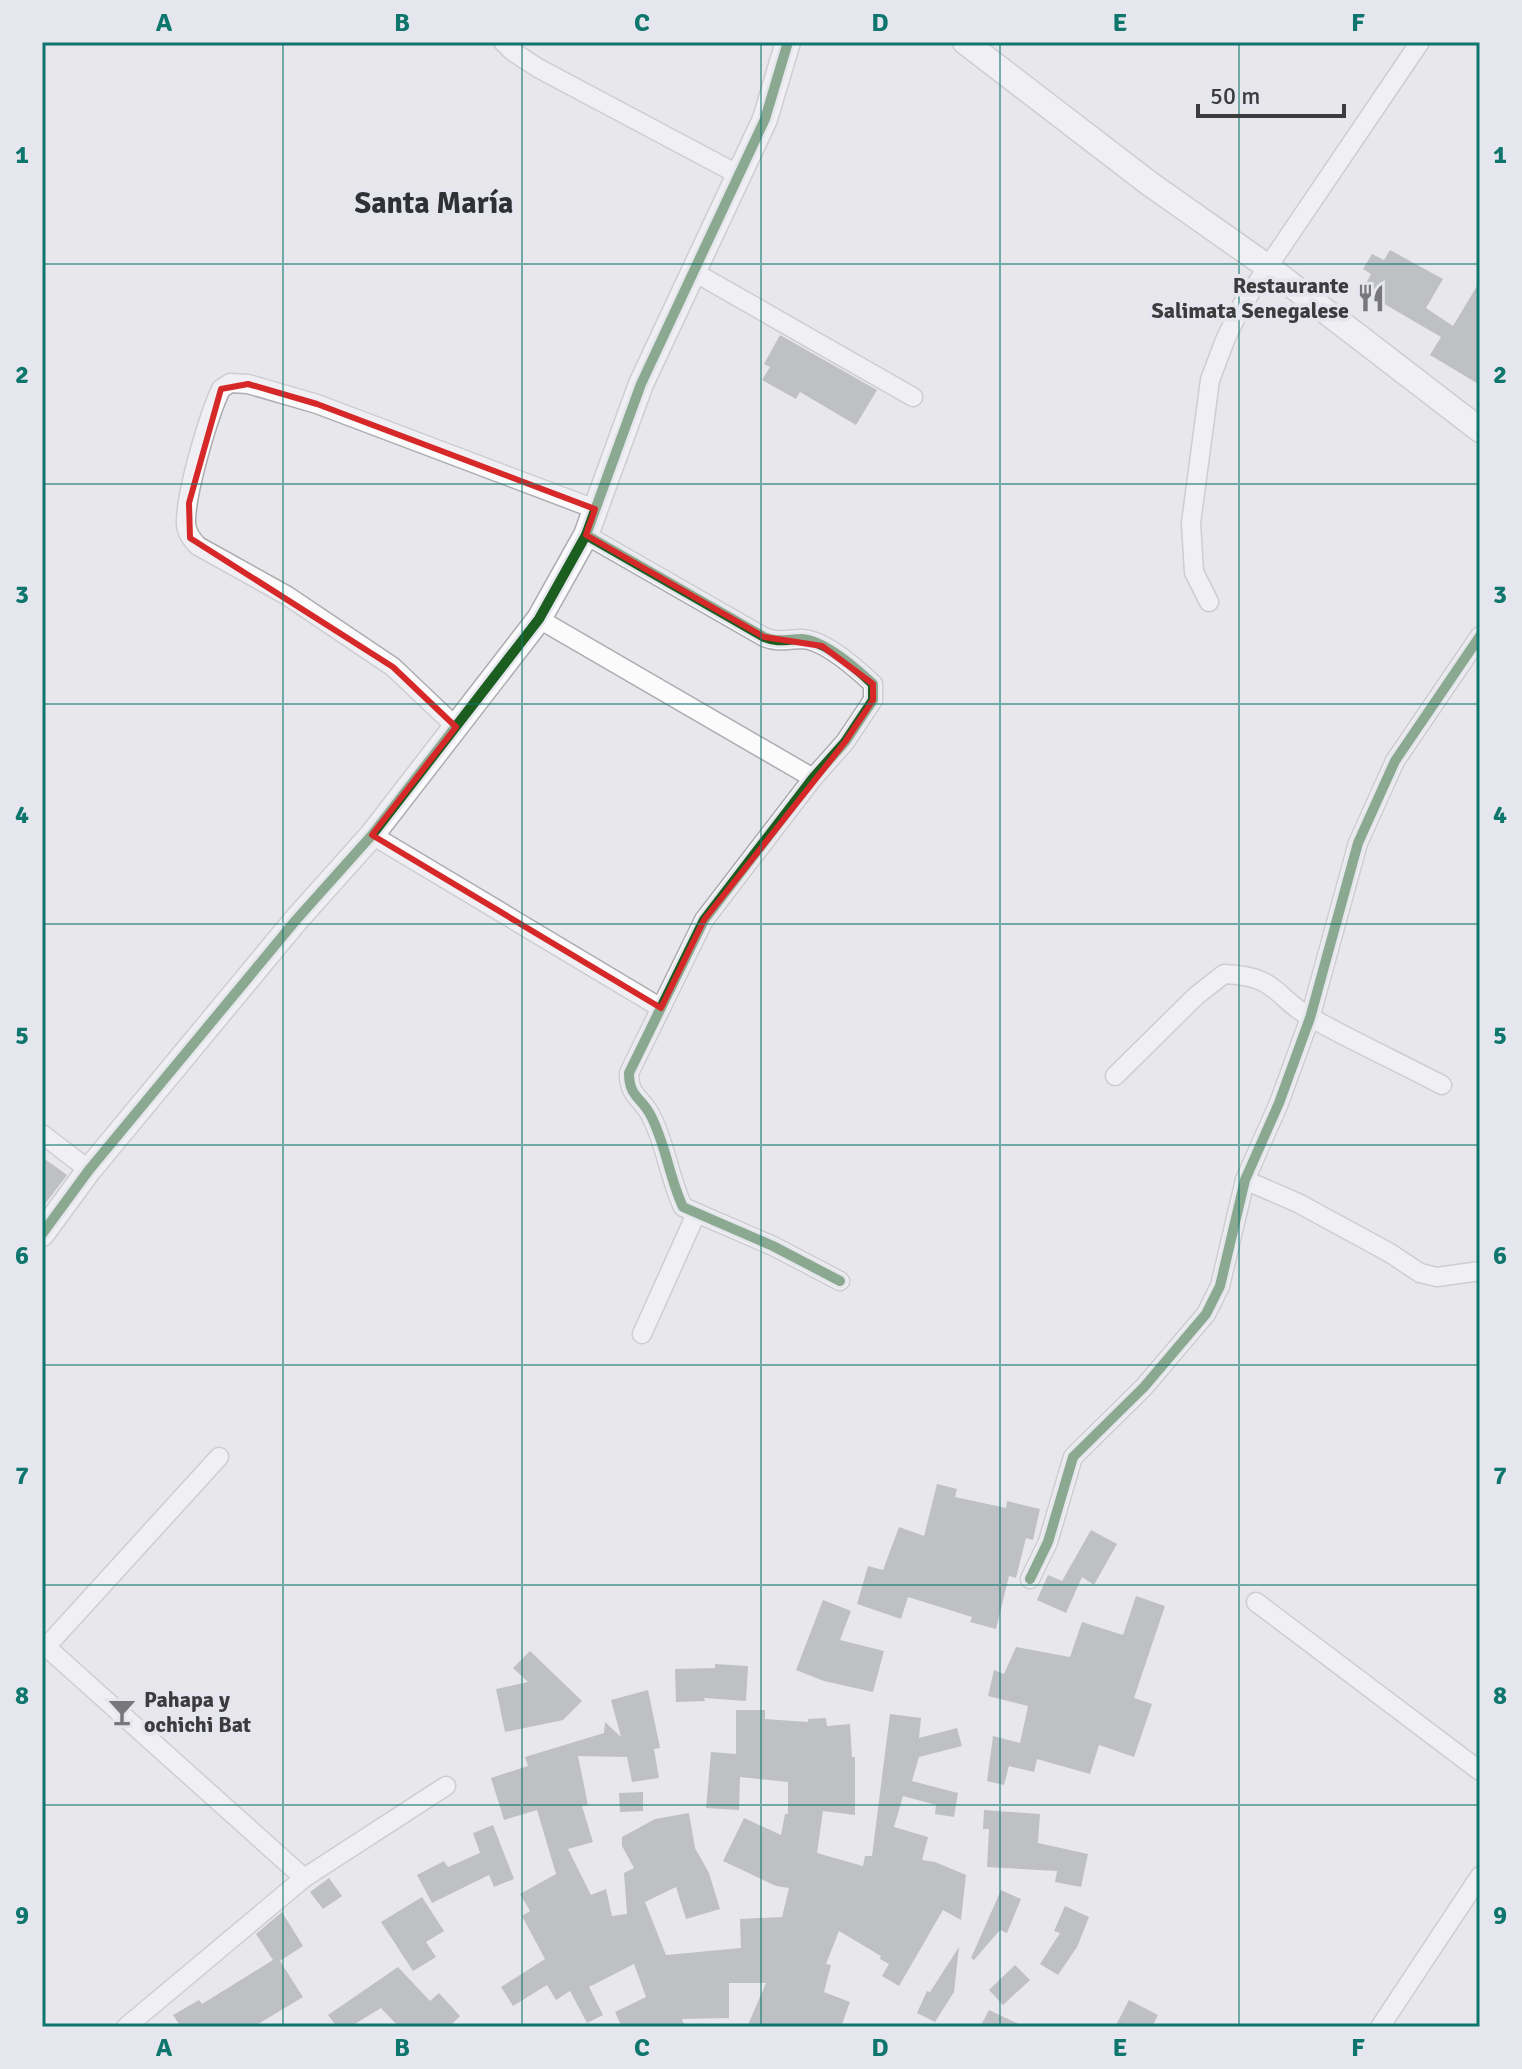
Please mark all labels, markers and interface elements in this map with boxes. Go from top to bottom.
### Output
text: A [156,7,173,39]
text: B [394,7,410,39]
text: C [634,7,650,39]
text: D [871,7,889,39]
text: E [1113,7,1127,39]
text: F [1351,7,1365,39]
scale bar [1198,68,1344,118]
text: 50 m [1210,81,1260,111]
text: 1 [15,139,29,171]
text: 1 [1493,139,1507,171]
district label: Santa María [355,185,513,222]
place label: Restaurante Salimata Senegalese [1152,272,1349,324]
restaurant icon: Restaurante Salimata Senegalese [1356,283,1386,313]
text: 2 [15,359,29,391]
text: 2 [1493,359,1507,391]
text: 3 [15,579,29,611]
text: 3 [1493,579,1507,611]
text: 4 [15,799,29,831]
text: 4 [1493,799,1507,831]
text: 5 [15,1020,29,1052]
text: 5 [1493,1020,1507,1052]
text: 6 [15,1240,29,1272]
text: 6 [1493,1240,1507,1272]
text: 7 [15,1460,29,1492]
text: 7 [1493,1460,1507,1492]
text: 8 [15,1680,29,1712]
text: 8 [1493,1680,1507,1712]
place label: Pahapa y ochichi Bat [144,1686,251,1738]
bar icon: Pahapa y ochichi Bat [107,1697,137,1727]
text: 9 [15,1900,29,1932]
text: 9 [1493,1900,1507,1932]
text: A [156,2032,173,2064]
text: B [394,2032,410,2064]
text: C [634,2032,650,2064]
text: D [871,2032,889,2064]
text: E [1113,2032,1127,2064]
text: F [1351,2032,1365,2064]

